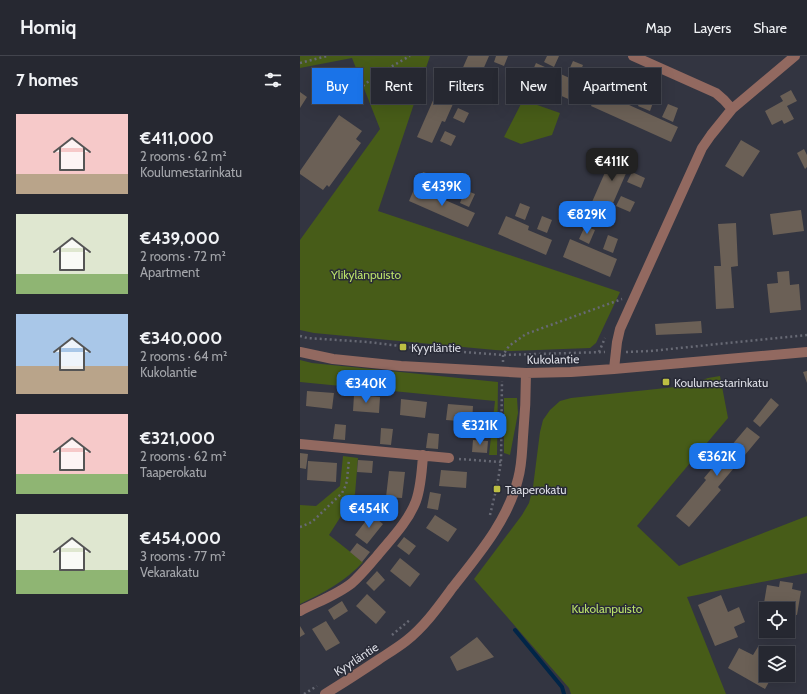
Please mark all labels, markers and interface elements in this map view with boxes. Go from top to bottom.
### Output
text: Homiq [20,16,76,39]
text: Map [646,19,671,37]
text: Layers [693,19,731,37]
text: Share [753,19,787,37]
chip: Buy [312,68,363,104]
chip: Rent [371,68,426,104]
chip: Filters [434,68,498,104]
chip: New [506,68,561,104]
chip: Apartment [569,68,661,104]
icon: filters [262,69,284,91]
text: 7 homes [16,70,78,90]
text: €411,000 [140,128,214,148]
icon: home [48,130,96,178]
text: 2 rooms · 62 m² [140,148,227,164]
pin: €411K [584,148,640,182]
text: €411K [595,153,629,169]
text: Koulumestarinkatu [140,164,242,180]
pin: €439K [414,173,470,207]
text: €439K [423,178,461,194]
pin: €829K [559,201,615,235]
text: €829K [568,206,606,222]
text: €439,000 [140,228,220,248]
icon: home [48,230,96,278]
text: 2 rooms · 72 m² [140,248,226,264]
text: Apartment [140,264,200,280]
park label: Ylikylänpuisto [330,267,401,282]
text: €340,000 [140,328,222,348]
icon: home [48,330,96,378]
place label: Kyyrläntie [411,340,461,355]
marker: Kyyrläntie [398,342,408,352]
text: 2 rooms · 64 m² [140,348,227,364]
street label: Kukolantie [527,351,579,367]
text: Kukolantie [140,364,197,380]
pin: €340K [338,370,394,404]
text: €340K [346,375,386,391]
place label: Koulumestarinkatu [674,375,768,390]
marker: Koulumestarinkatu [661,377,671,387]
pin: €321K [452,412,508,446]
text: €321K [462,417,498,433]
text: €321,000 [140,428,215,448]
icon: home [48,430,96,478]
pin: €362K [689,443,745,477]
text: 2 rooms · 62 m² [140,448,227,464]
text: €362K [698,448,736,464]
text: Taaperokatu [140,464,207,480]
place label: Taaperokatu [505,482,567,497]
marker: Taaperokatu [492,484,502,494]
pin: €454K [341,495,397,529]
text: €454K [349,500,389,516]
text: €454,000 [140,528,221,548]
icon: home [48,530,96,578]
text: 3 rooms · 77 m² [140,548,226,564]
text: Vekarakatu [140,564,199,580]
park label: Kukolanpuisto [572,601,643,616]
map controls [759,602,795,682]
button: locate [759,602,795,638]
street label: Kyyrläntie [331,639,381,679]
button: layers [759,646,795,682]

